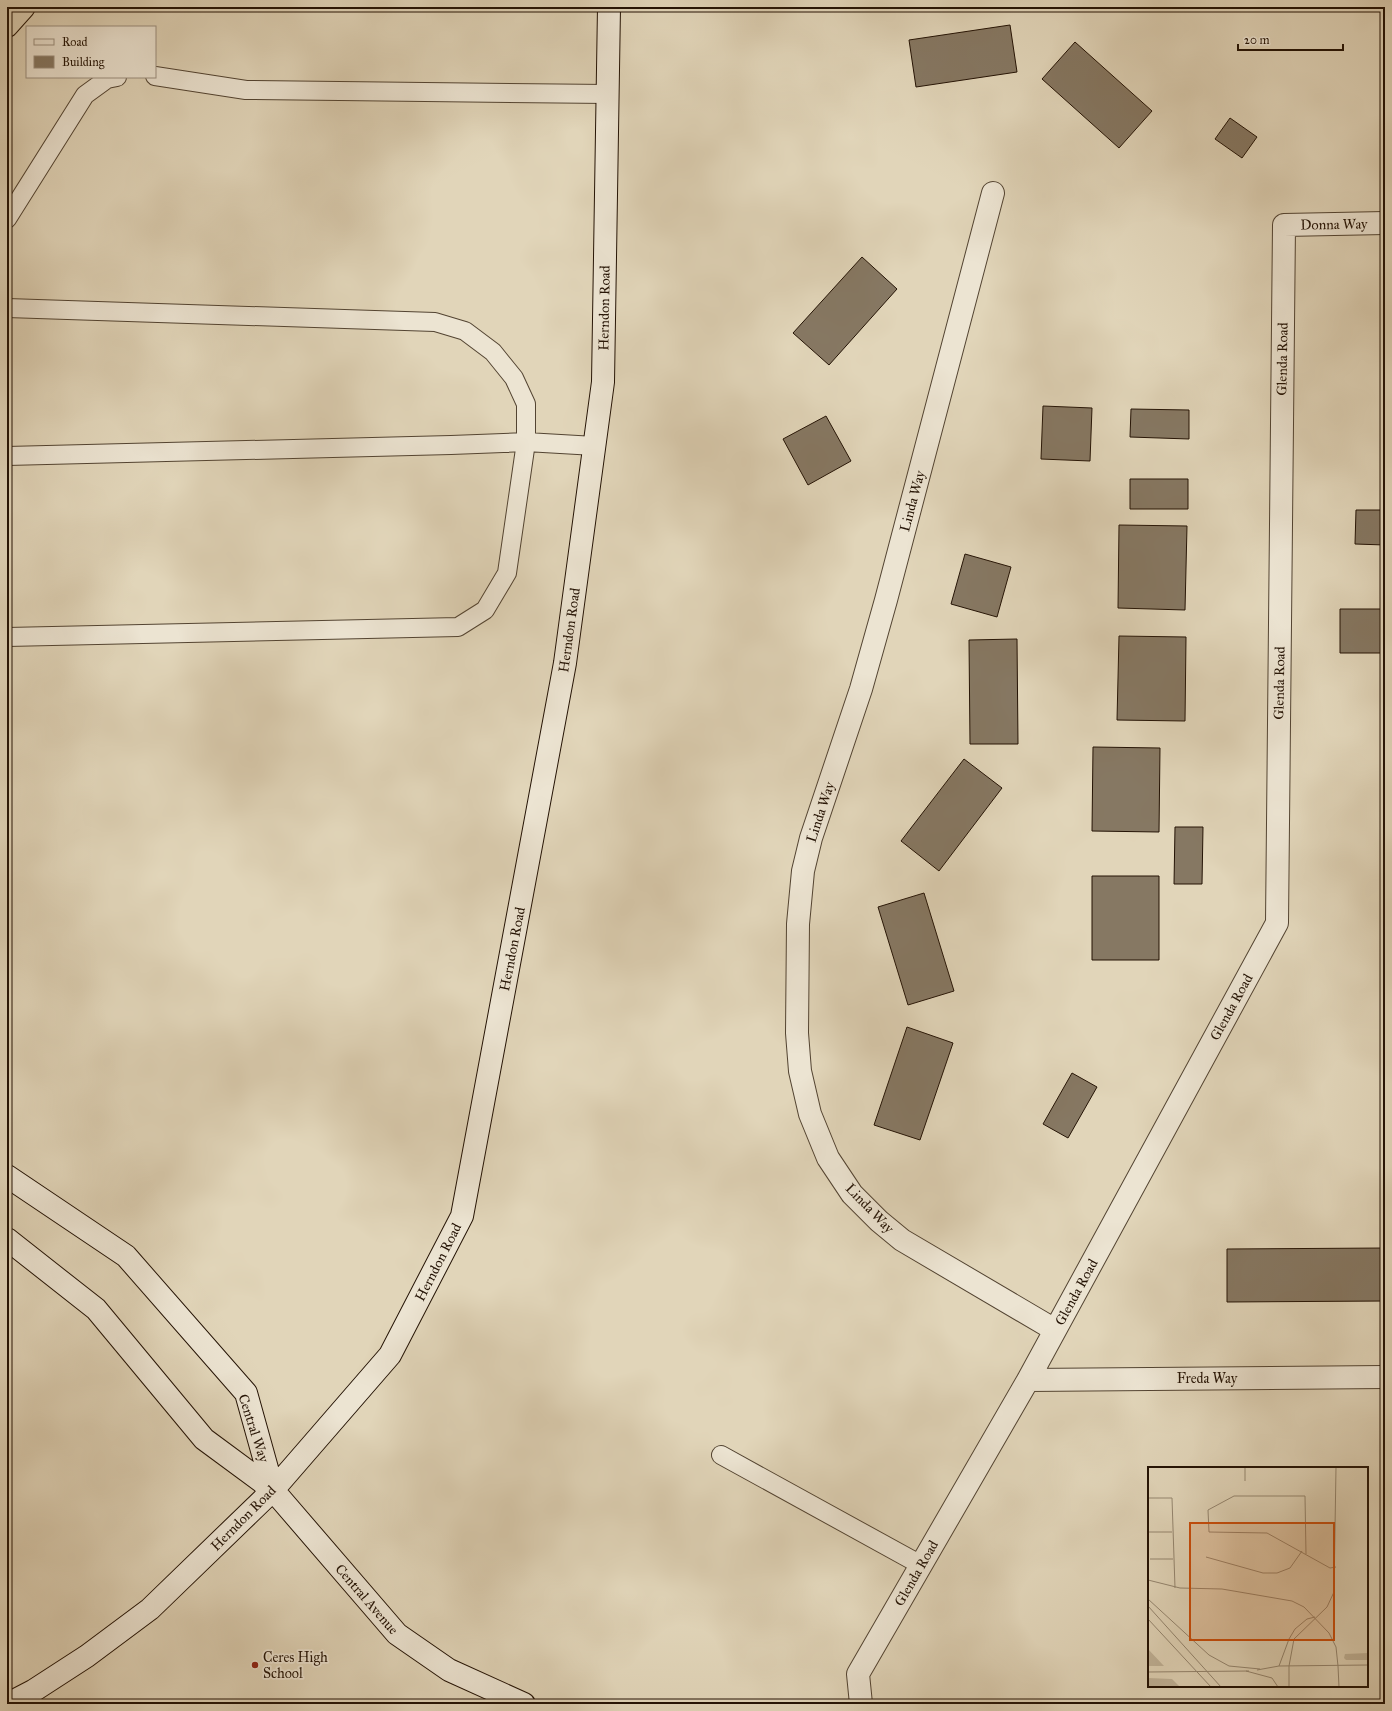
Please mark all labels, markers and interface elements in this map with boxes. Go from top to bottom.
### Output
legend [26,26,156,78]
scale bar [1238,26,1343,52]
text: 20 m [1244,33,1270,47]
text: Road [62,35,88,49]
text: Building [62,55,105,70]
street label: Donna Way [1300,215,1368,234]
street label: Herndon Road [595,265,614,351]
street label: Glenda Road [1273,322,1292,396]
street label: Linda Way [896,468,929,534]
street label: Herndon Road [555,587,584,673]
street label: Glenda Road [1270,646,1289,720]
street label: Linda Way [803,779,838,845]
street label: Herndon Road [496,906,529,993]
street label: Glenda Road [1206,971,1257,1043]
street label: Linda Way [842,1180,898,1237]
street label: Herndon Road [412,1220,465,1304]
street label: Glenda Road [1051,1256,1102,1328]
street label: Freda Way [1177,1370,1238,1387]
street label: Central Way [235,1392,273,1465]
inset map [1148,1467,1368,1687]
street label: Herndon Road [207,1482,279,1554]
street label: Glenda Road [891,1537,942,1609]
street label: Central Avenue [331,1561,402,1638]
place label: Ceres High School [263,1649,328,1682]
marker: Ceres High School [250,1660,260,1670]

